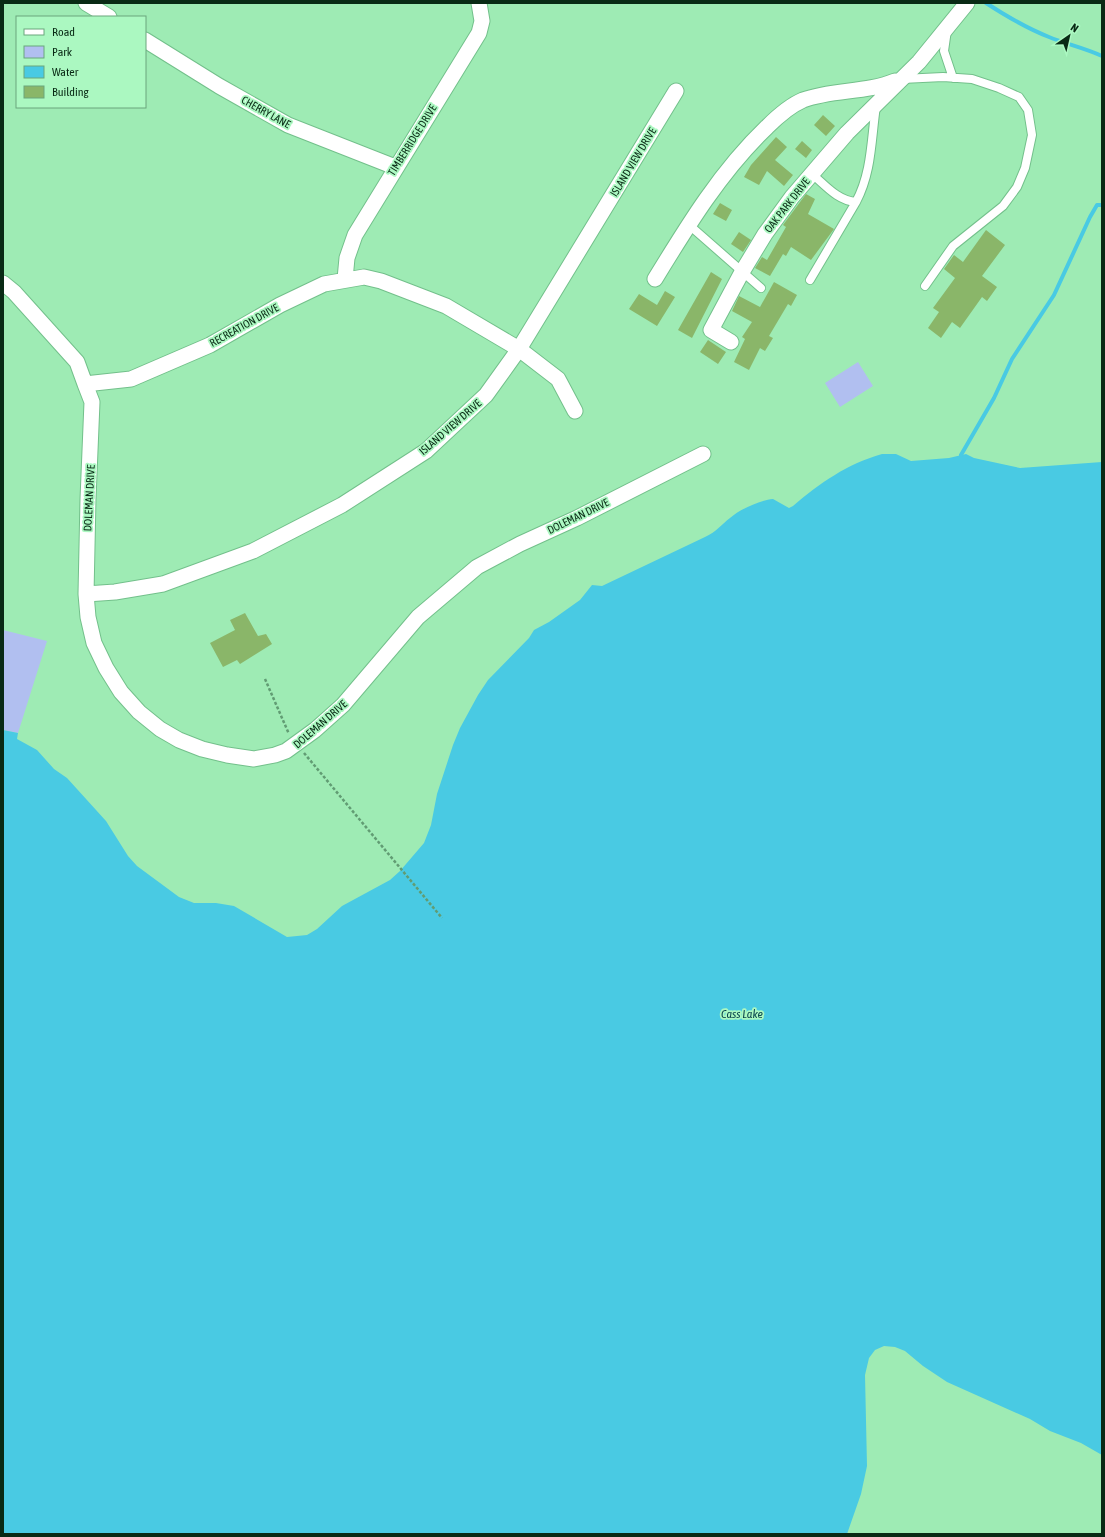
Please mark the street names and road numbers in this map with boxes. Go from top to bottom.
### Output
street label: CHERRY LANE [239,94,293,131]
street label: TIMBERRIDGE DRIVE [385,102,439,178]
street label: ISLAND VIEW DRIVE [608,125,658,199]
street label: OAK PARK DRIVE [762,175,812,235]
street label: RECREATION DRIVE [207,301,281,349]
street label: ISLAND VIEW DRIVE [417,397,484,457]
street label: DOLEMAN DRIVE [81,464,97,532]
street label: DOLEMAN DRIVE [545,496,611,536]
street label: DOLEMAN DRIVE [291,697,349,750]

